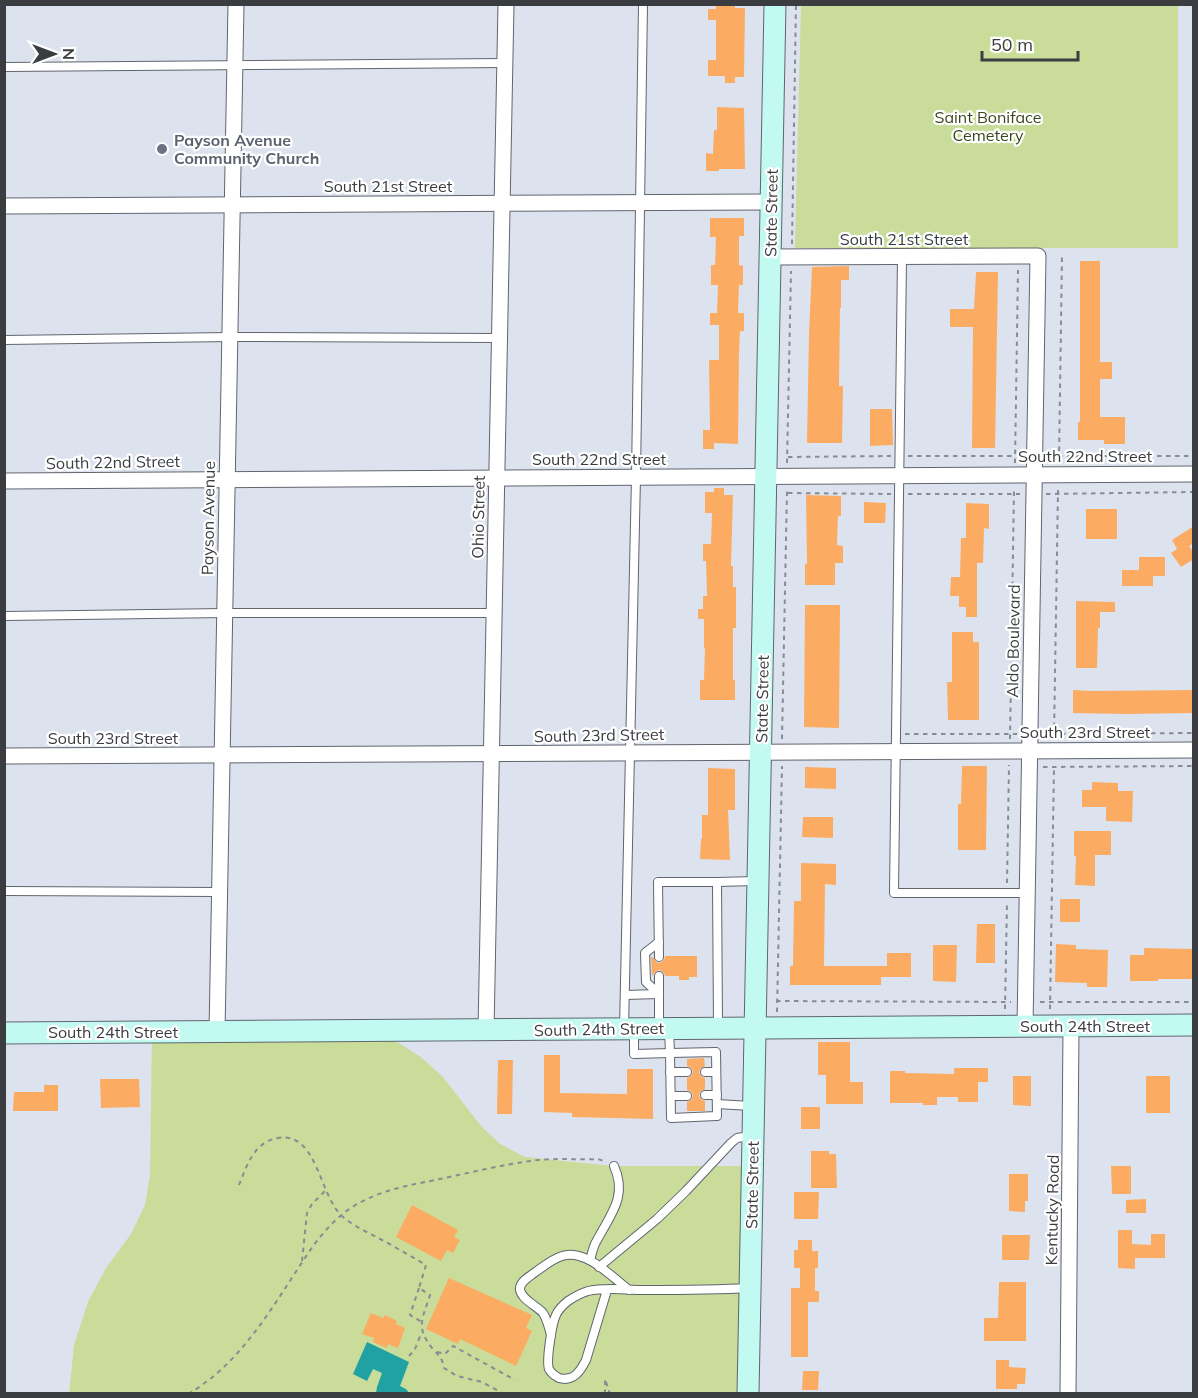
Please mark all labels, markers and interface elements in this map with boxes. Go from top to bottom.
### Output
north arrow [24,24,84,84]
scale bar [982,24,1078,62]
text: 50 m [991,33,1033,56]
text: N [59,48,79,60]
park label: Saint Boniface Cemetery [934,107,1042,145]
place label: Payson Avenue Community Church [174,130,319,168]
marker: Payson Avenue Community Church [155,142,169,156]
street label: State Street [760,169,782,257]
street label: South 21st Street [324,176,453,196]
street label: South 21st Street [840,229,969,249]
street label: South 22nd Street [1018,446,1152,466]
street label: South 22nd Street [532,449,666,469]
street label: South 22nd Street [46,451,181,473]
street label: Payson Avenue [197,461,219,575]
street label: Ohio Street [467,475,489,559]
street label: Aldo Boulevard [1002,584,1024,698]
street label: State Street [751,655,773,743]
street label: South 23rd Street [1020,722,1151,742]
street label: South 23rd Street [534,724,665,746]
street label: South 23rd Street [48,728,179,748]
street label: South 24th Street [1020,1016,1150,1036]
street label: South 24th Street [534,1018,665,1040]
street label: South 24th Street [48,1022,178,1042]
street label: State Street [741,1141,763,1229]
street label: Kentucky Road [1041,1154,1063,1266]

